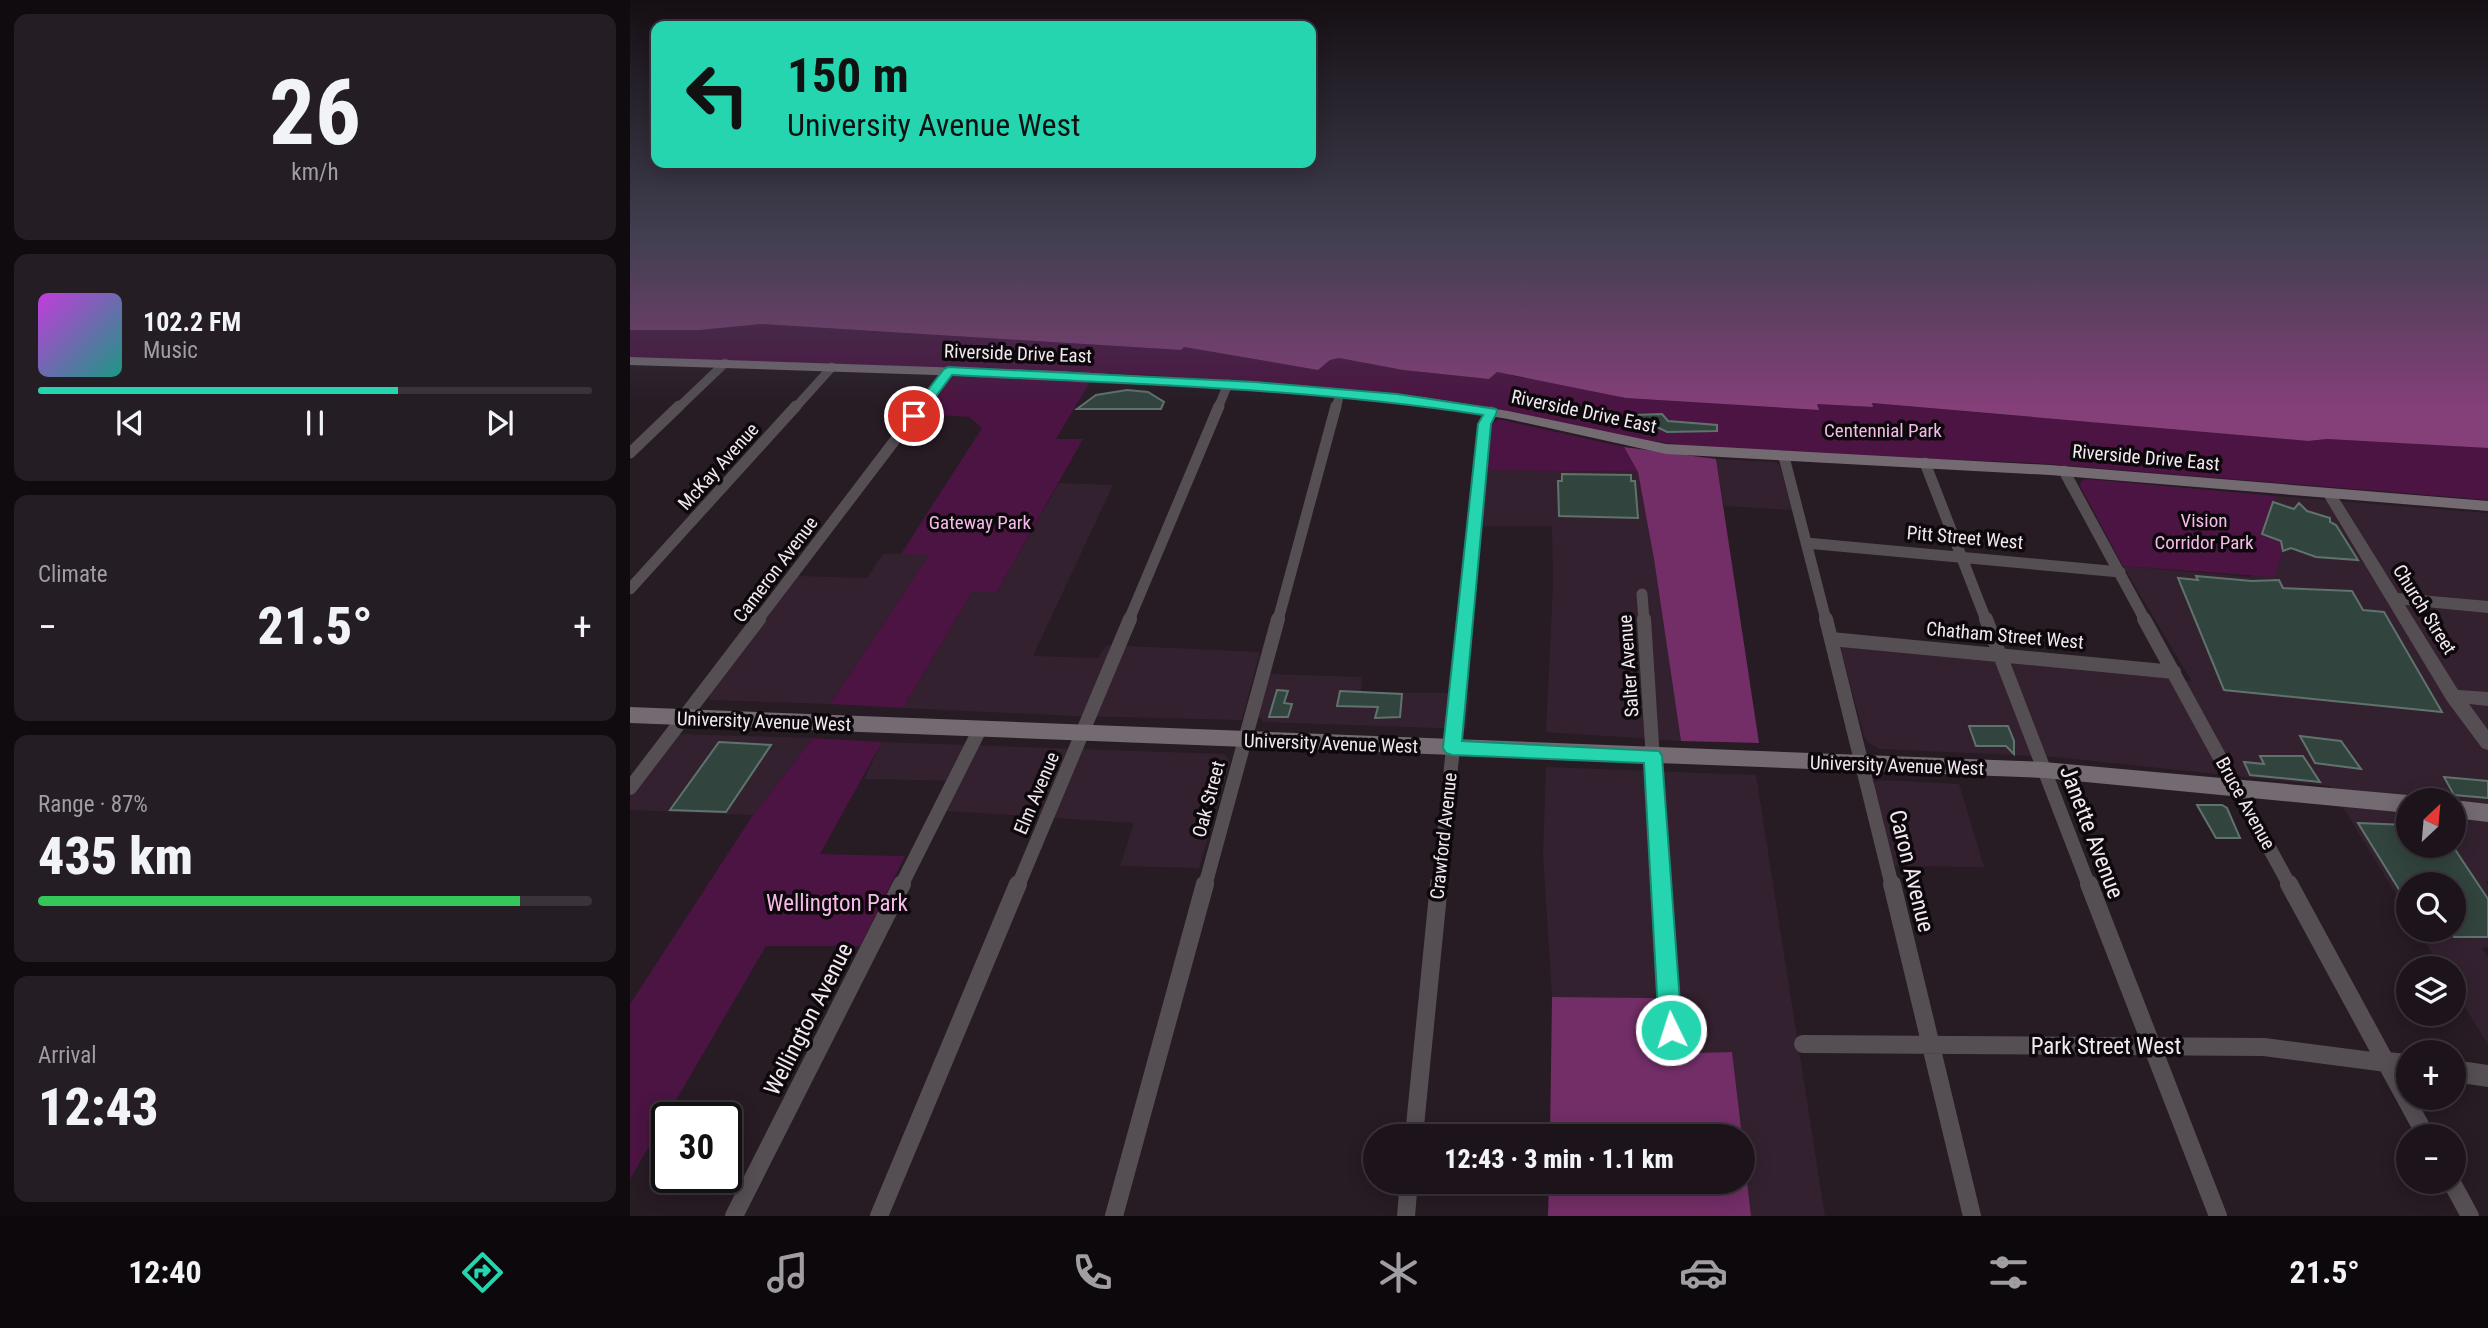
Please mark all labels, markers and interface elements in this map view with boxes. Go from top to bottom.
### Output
text: 150 m [787,47,909,104]
icon: left [672,49,763,140]
text: 26 [269,60,361,166]
text: University Avenue West [787,106,1081,144]
text: km/h [291,159,339,186]
text: 102.2 FM [143,307,241,337]
text: Music [143,337,198,364]
street label: Riverside Drive East [944,339,1092,368]
street label: Riverside Drive East [1509,385,1659,438]
pin [884,386,944,446]
icon: arrive [895,397,933,435]
icon: previous [111,404,149,442]
icon: pause [296,404,334,442]
icon: next [481,404,519,442]
street label: McKay Avenue [673,418,764,515]
park label: Centennial Park [1824,419,1942,442]
street label: Riverside Drive East [2071,440,2221,475]
park label: Vision Corridor Park [2154,509,2254,554]
park label: Gateway Park [929,511,1032,534]
street label: Cameron Avenue [728,512,823,627]
street label: Pitt Street West [1906,521,2024,554]
street label: Church Street [2388,560,2461,658]
text: Climate [38,561,108,588]
text: 21.5° [257,596,373,657]
text: − [38,605,57,649]
text: + [573,605,592,649]
street label: Salter Avenue [1613,614,1644,718]
street label: Chatham Street West [1925,617,2085,654]
street label: University Avenue West [676,707,851,736]
street label: University Avenue West [1243,729,1418,758]
street label: Elm Avenue [1009,748,1064,838]
street label: University Avenue West [1809,751,1984,780]
street label: Bruce Avenue [2211,753,2280,854]
street label: Oak Street [1187,758,1230,840]
street label: Janette Avenue [2054,762,2129,902]
street label: Crawford Avenue [1425,771,1462,901]
north arrow [2396,788,2466,858]
map controls [2396,788,2466,1194]
text: Range · 87% [38,791,148,818]
street label: Caron Avenue [1883,807,1940,935]
text: 435 km [38,826,193,887]
button: search [2396,872,2466,942]
park label: Wellington Park [766,890,909,917]
street label: Wellington Avenue [759,939,858,1100]
button: layers [2396,956,2466,1026]
position arrow [1634,993,1708,1067]
street label: Park Street West [2031,1033,2181,1060]
button: + [2396,1040,2466,1110]
text: Arrival [38,1042,97,1069]
text: 12:43 [38,1077,158,1138]
speed limit sign: 30 [651,1102,742,1193]
button: − [2396,1124,2466,1194]
text: 12:43 · 3 min · 1.1 km [1444,1144,1674,1174]
icon: directions [458,1248,507,1297]
icon: music [763,1248,812,1297]
icon: phone [1068,1248,1117,1297]
icon: climate [1374,1248,1423,1297]
icon: car [1679,1248,1728,1297]
icon: filters [1984,1248,2033,1297]
text: 12:40 [128,1253,202,1291]
text: 21.5° [2290,1253,2360,1291]

